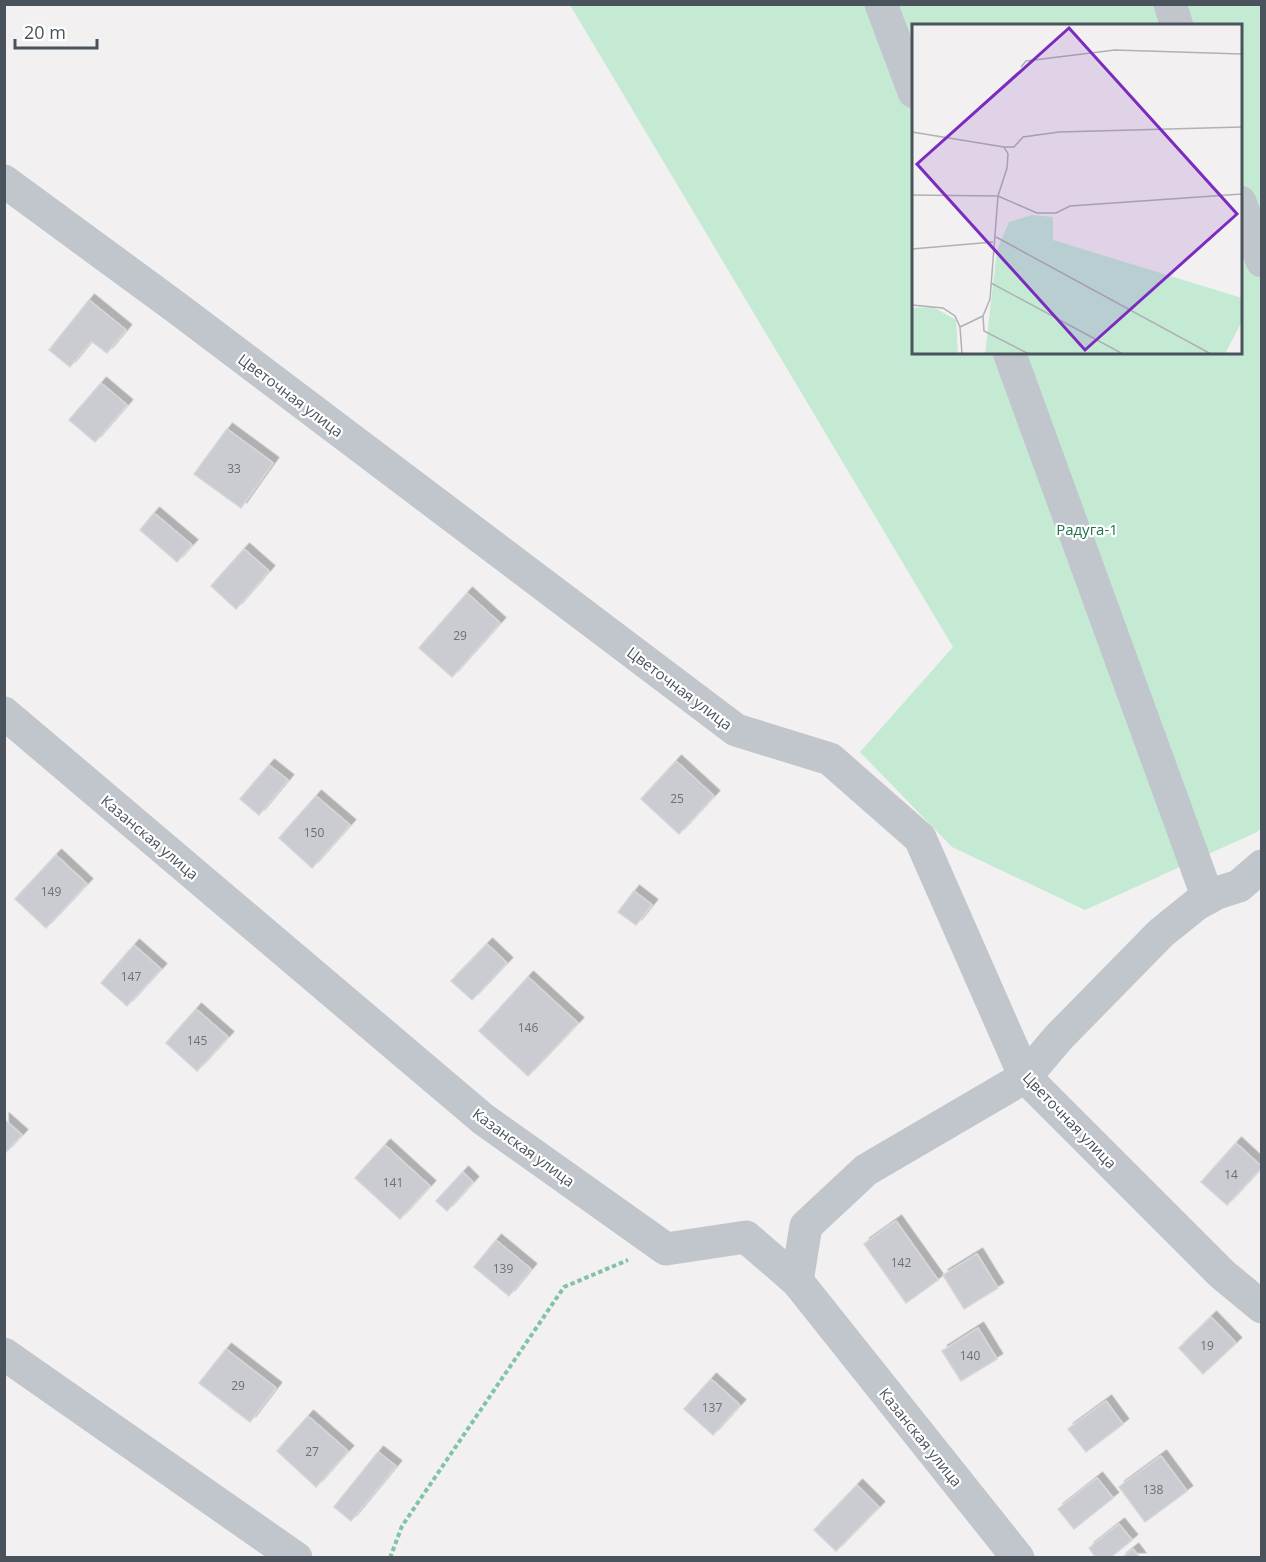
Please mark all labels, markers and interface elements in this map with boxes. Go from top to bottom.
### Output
scale bar [15,12,98,50]
text: 20 m [24,20,66,44]
inset map [912,24,1242,354]
street label: Цветочная улица [234,349,348,441]
house number: 33 [227,460,241,477]
park label: Радуга-1 [1056,519,1118,539]
house number: 29 [453,627,467,644]
street label: Цветочная улица [623,642,737,734]
street label: Казанская улица [97,790,203,884]
house number: 25 [670,790,684,807]
house number: 150 [304,824,324,841]
house number: 149 [41,883,61,900]
house number: 147 [121,968,141,985]
house number: 146 [518,1019,538,1036]
house number: 145 [187,1032,207,1049]
street label: Цветочная улица [1019,1067,1121,1173]
street label: Казанская улица [469,1103,579,1191]
house number: 14 [1224,1166,1238,1183]
house number: 141 [383,1174,403,1191]
house number: 142 [891,1254,911,1271]
house number: 139 [493,1260,513,1277]
house number: 19 [1200,1337,1214,1354]
house number: 140 [960,1347,980,1364]
house number: 29 [231,1377,245,1394]
street label: Казанская улица [875,1384,967,1490]
house number: 137 [702,1399,722,1416]
house number: 27 [305,1443,319,1460]
house number: 138 [1143,1481,1163,1498]

